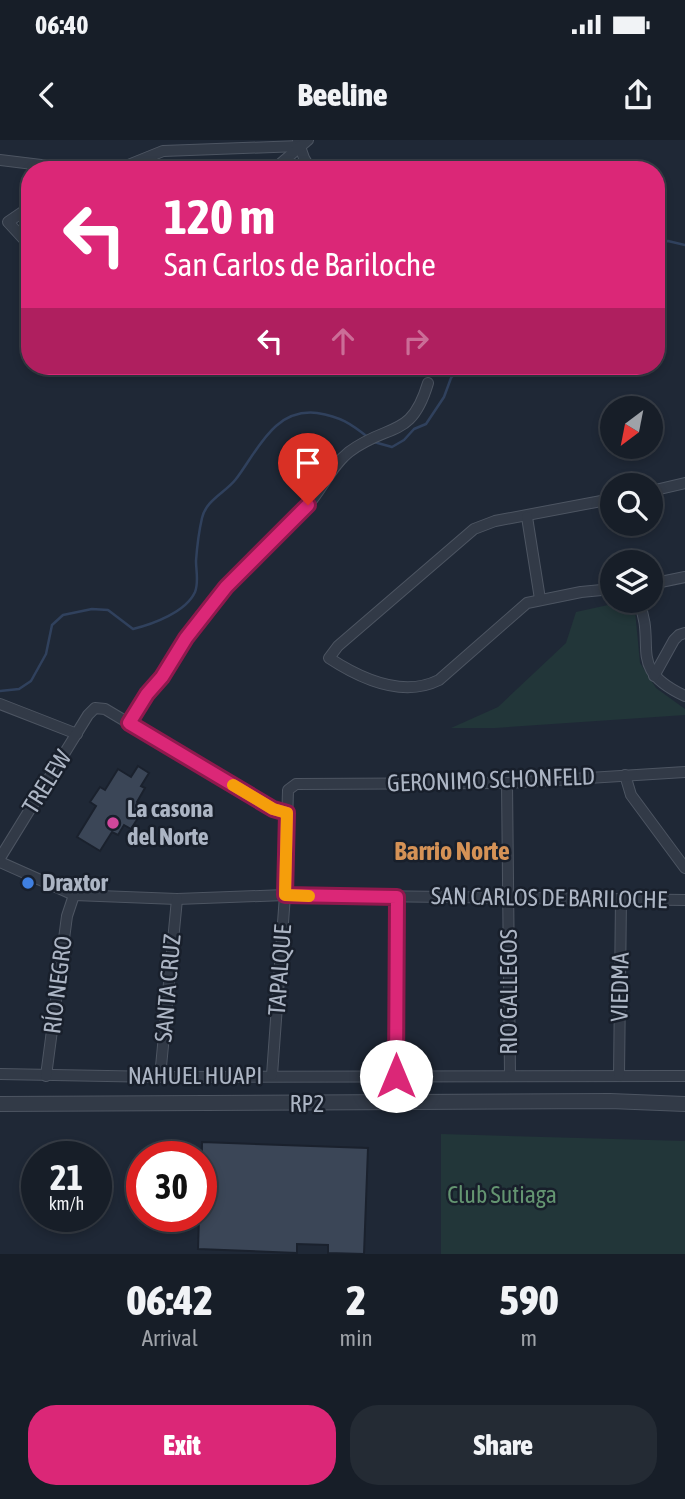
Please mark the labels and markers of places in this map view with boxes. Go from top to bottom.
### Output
pin [278,433,338,505]
place label: La casona del Norte [127,795,213,850]
marker: La casona del Norte [105,815,121,831]
place label: Draxtor [42,869,109,896]
marker: Draxtor [20,875,36,891]

